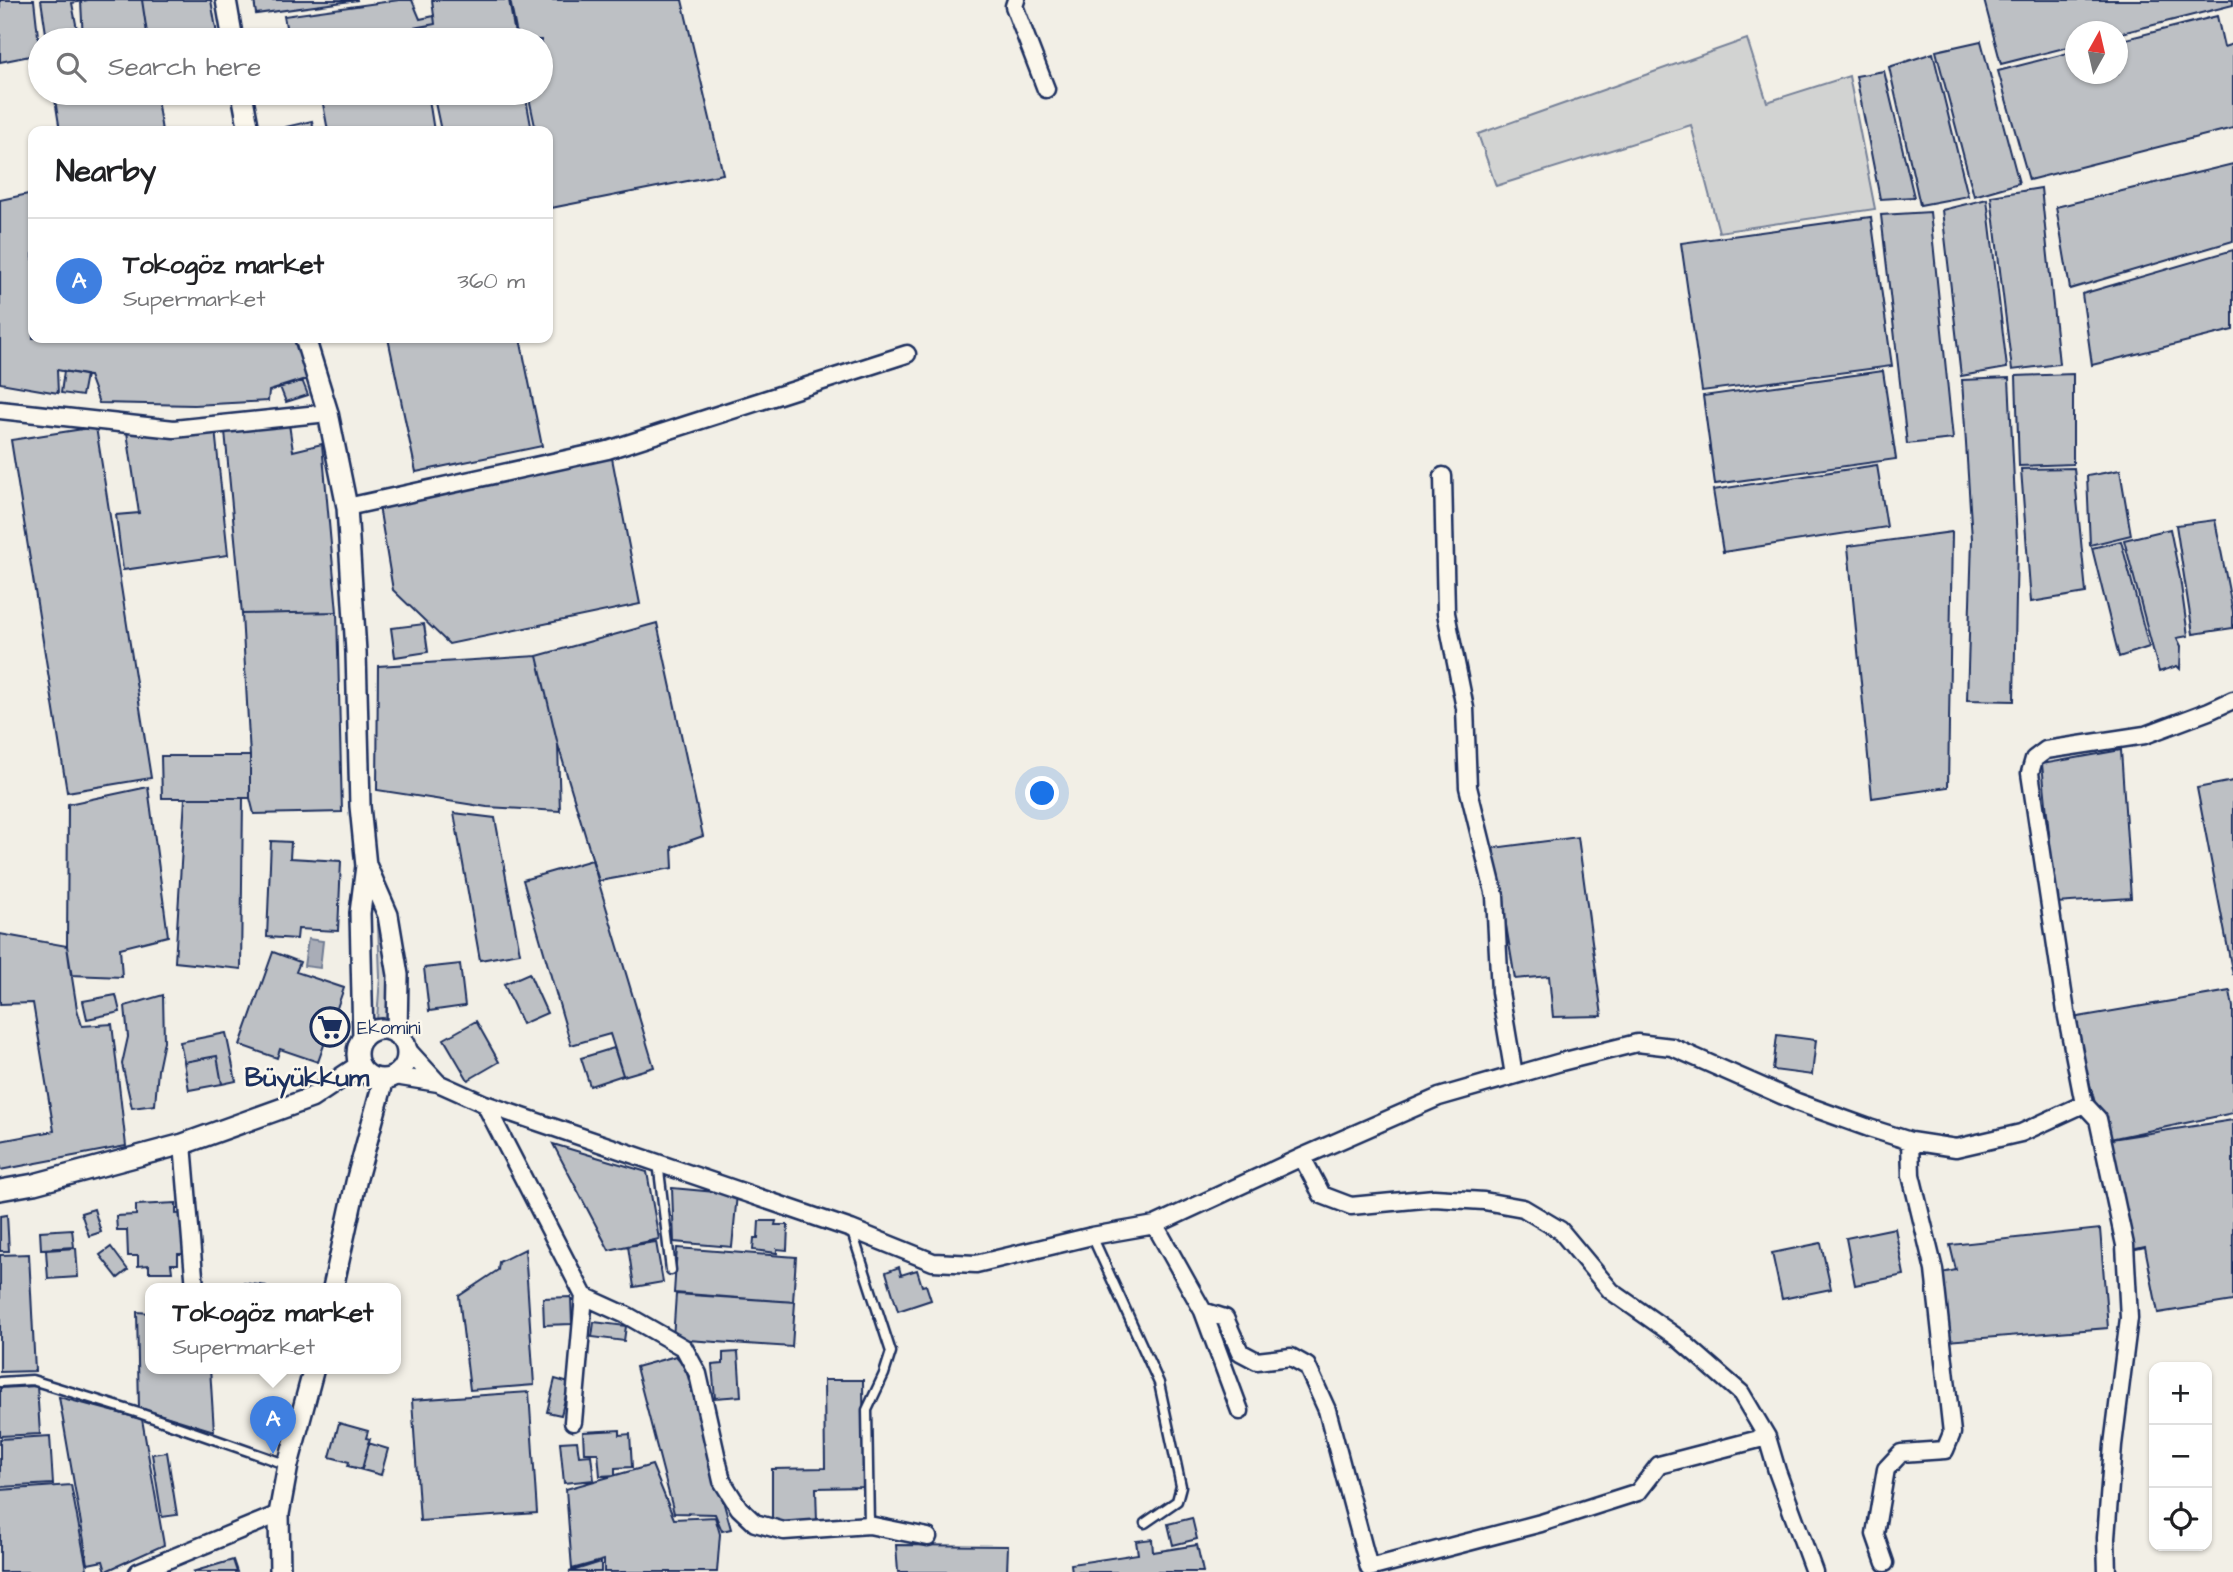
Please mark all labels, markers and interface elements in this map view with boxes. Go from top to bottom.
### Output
north arrow [2065,21,2128,84]
search box [28,28,553,105]
icon: search [52,48,90,86]
text: Search here [108,49,261,85]
text: Nearby [56,151,156,193]
text: Tokogöz market [123,247,324,283]
text: A [72,265,86,297]
text: 360 m [457,265,525,297]
text: Supermarket [123,283,266,315]
your location [1025,776,1059,810]
supermarket icon: Ekomini [309,1006,351,1048]
place label: Ekomini [357,1015,421,1042]
district label: Büyükkum [245,1060,370,1099]
popup [145,1283,401,1374]
text: Tokogöz market [172,1295,374,1331]
text: Supermarket [172,1331,315,1363]
map controls [2149,1362,2212,1551]
button: + [2149,1362,2212,1425]
pin: A [250,1396,296,1454]
button: − [2149,1425,2212,1488]
button: locate [2149,1488,2212,1551]

